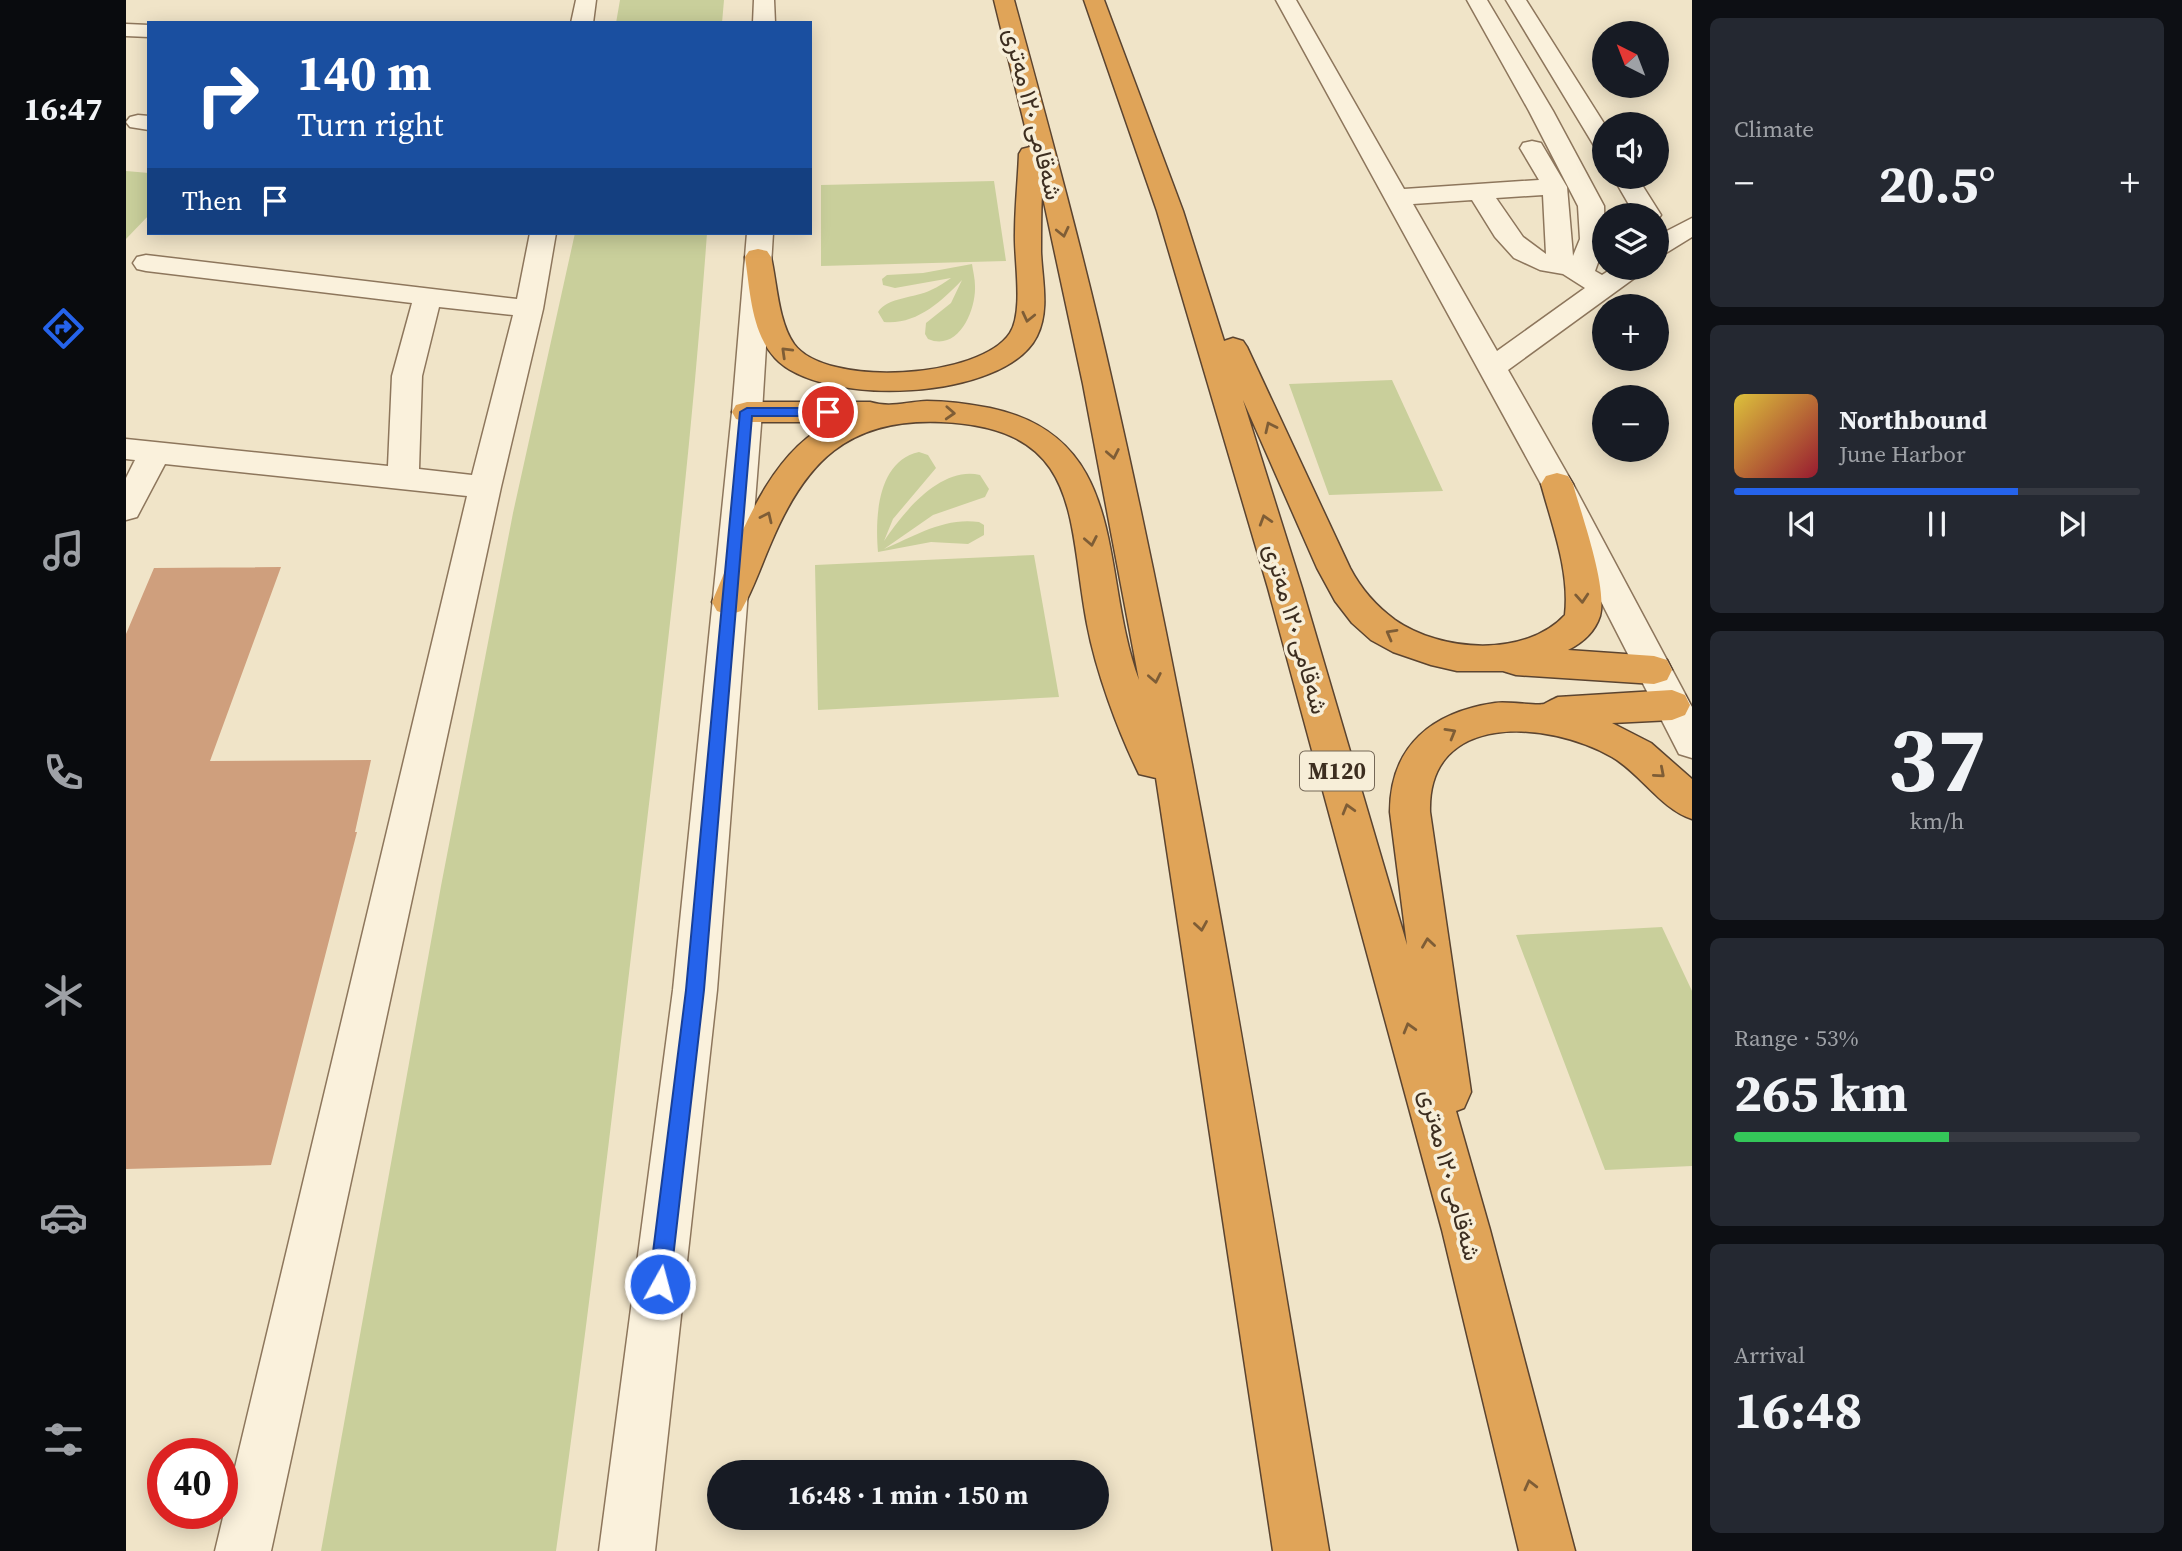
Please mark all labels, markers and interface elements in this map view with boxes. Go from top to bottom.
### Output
north arrow [1592,21,1670,98]
map controls [1592,21,1669,462]
street label: شەقامی ١٢٠ مەتری [996,25,1071,203]
text: 140 m [297,39,432,106]
icon: right [182,49,273,140]
text: 16:47 [24,87,102,131]
text: Turn right [297,103,443,147]
button: sound [1592,112,1669,189]
text: Climate [1734,113,1814,145]
text: 20.5° [1878,148,1996,219]
text: − [1734,157,1754,209]
text: + [2120,157,2140,209]
icon: arrive [256,182,294,220]
text: Then [182,183,242,219]
button: layers [1592,203,1669,280]
one-way arrow [1055,226,1069,238]
button: + [1592,294,1669,371]
icon: directions [39,304,88,353]
one-way arrow [1022,311,1036,323]
one-way arrow [782,347,795,360]
pin [798,382,858,442]
button: − [1592,385,1669,462]
icon: arrive [809,393,847,431]
text: Northbound [1839,402,1987,438]
one-way arrow [944,406,955,421]
one-way arrow [1264,422,1278,435]
text: June Harbor [1839,438,1966,470]
one-way arrow [1104,448,1119,460]
icon: previous [1783,505,1821,543]
icon: pause [1918,505,1956,543]
icon: next [2053,505,2091,543]
one-way arrow [759,512,773,524]
one-way arrow [1258,514,1273,526]
icon: music [39,526,88,575]
one-way arrow [1083,535,1098,547]
street label: شەقامی ١٢٠ مەتری [1256,540,1337,718]
one-way arrow [1574,593,1589,604]
one-way arrow [1386,629,1399,642]
one-way arrow [1147,672,1162,684]
text: 37 [1888,697,1986,821]
one-way arrow [1443,728,1456,741]
icon: phone [39,748,88,797]
road number: M120 [1300,751,1374,790]
one-way arrow [1652,765,1665,778]
one-way arrow [1341,803,1356,815]
text: km/h [1910,805,1964,837]
one-way arrow [1193,920,1208,931]
one-way arrow [1420,937,1435,949]
icon: climate [39,971,88,1020]
one-way arrow [1403,1022,1418,1034]
text: Range · 53% [1734,1022,1859,1054]
text: 265 km [1734,1057,1908,1128]
street label: شەقامی ١٢٠ مەتری [1412,1086,1489,1264]
icon: car [39,1193,88,1242]
position arrow [623,1247,697,1321]
text: Arrival [1734,1339,1805,1371]
text: 16:48 [1734,1374,1862,1445]
icon: filters [39,1415,88,1464]
speed limit sign: 40 [147,1438,238,1529]
text: 16:48 · 1 min · 150 m [788,1477,1028,1513]
one-way arrow [1524,1479,1538,1491]

